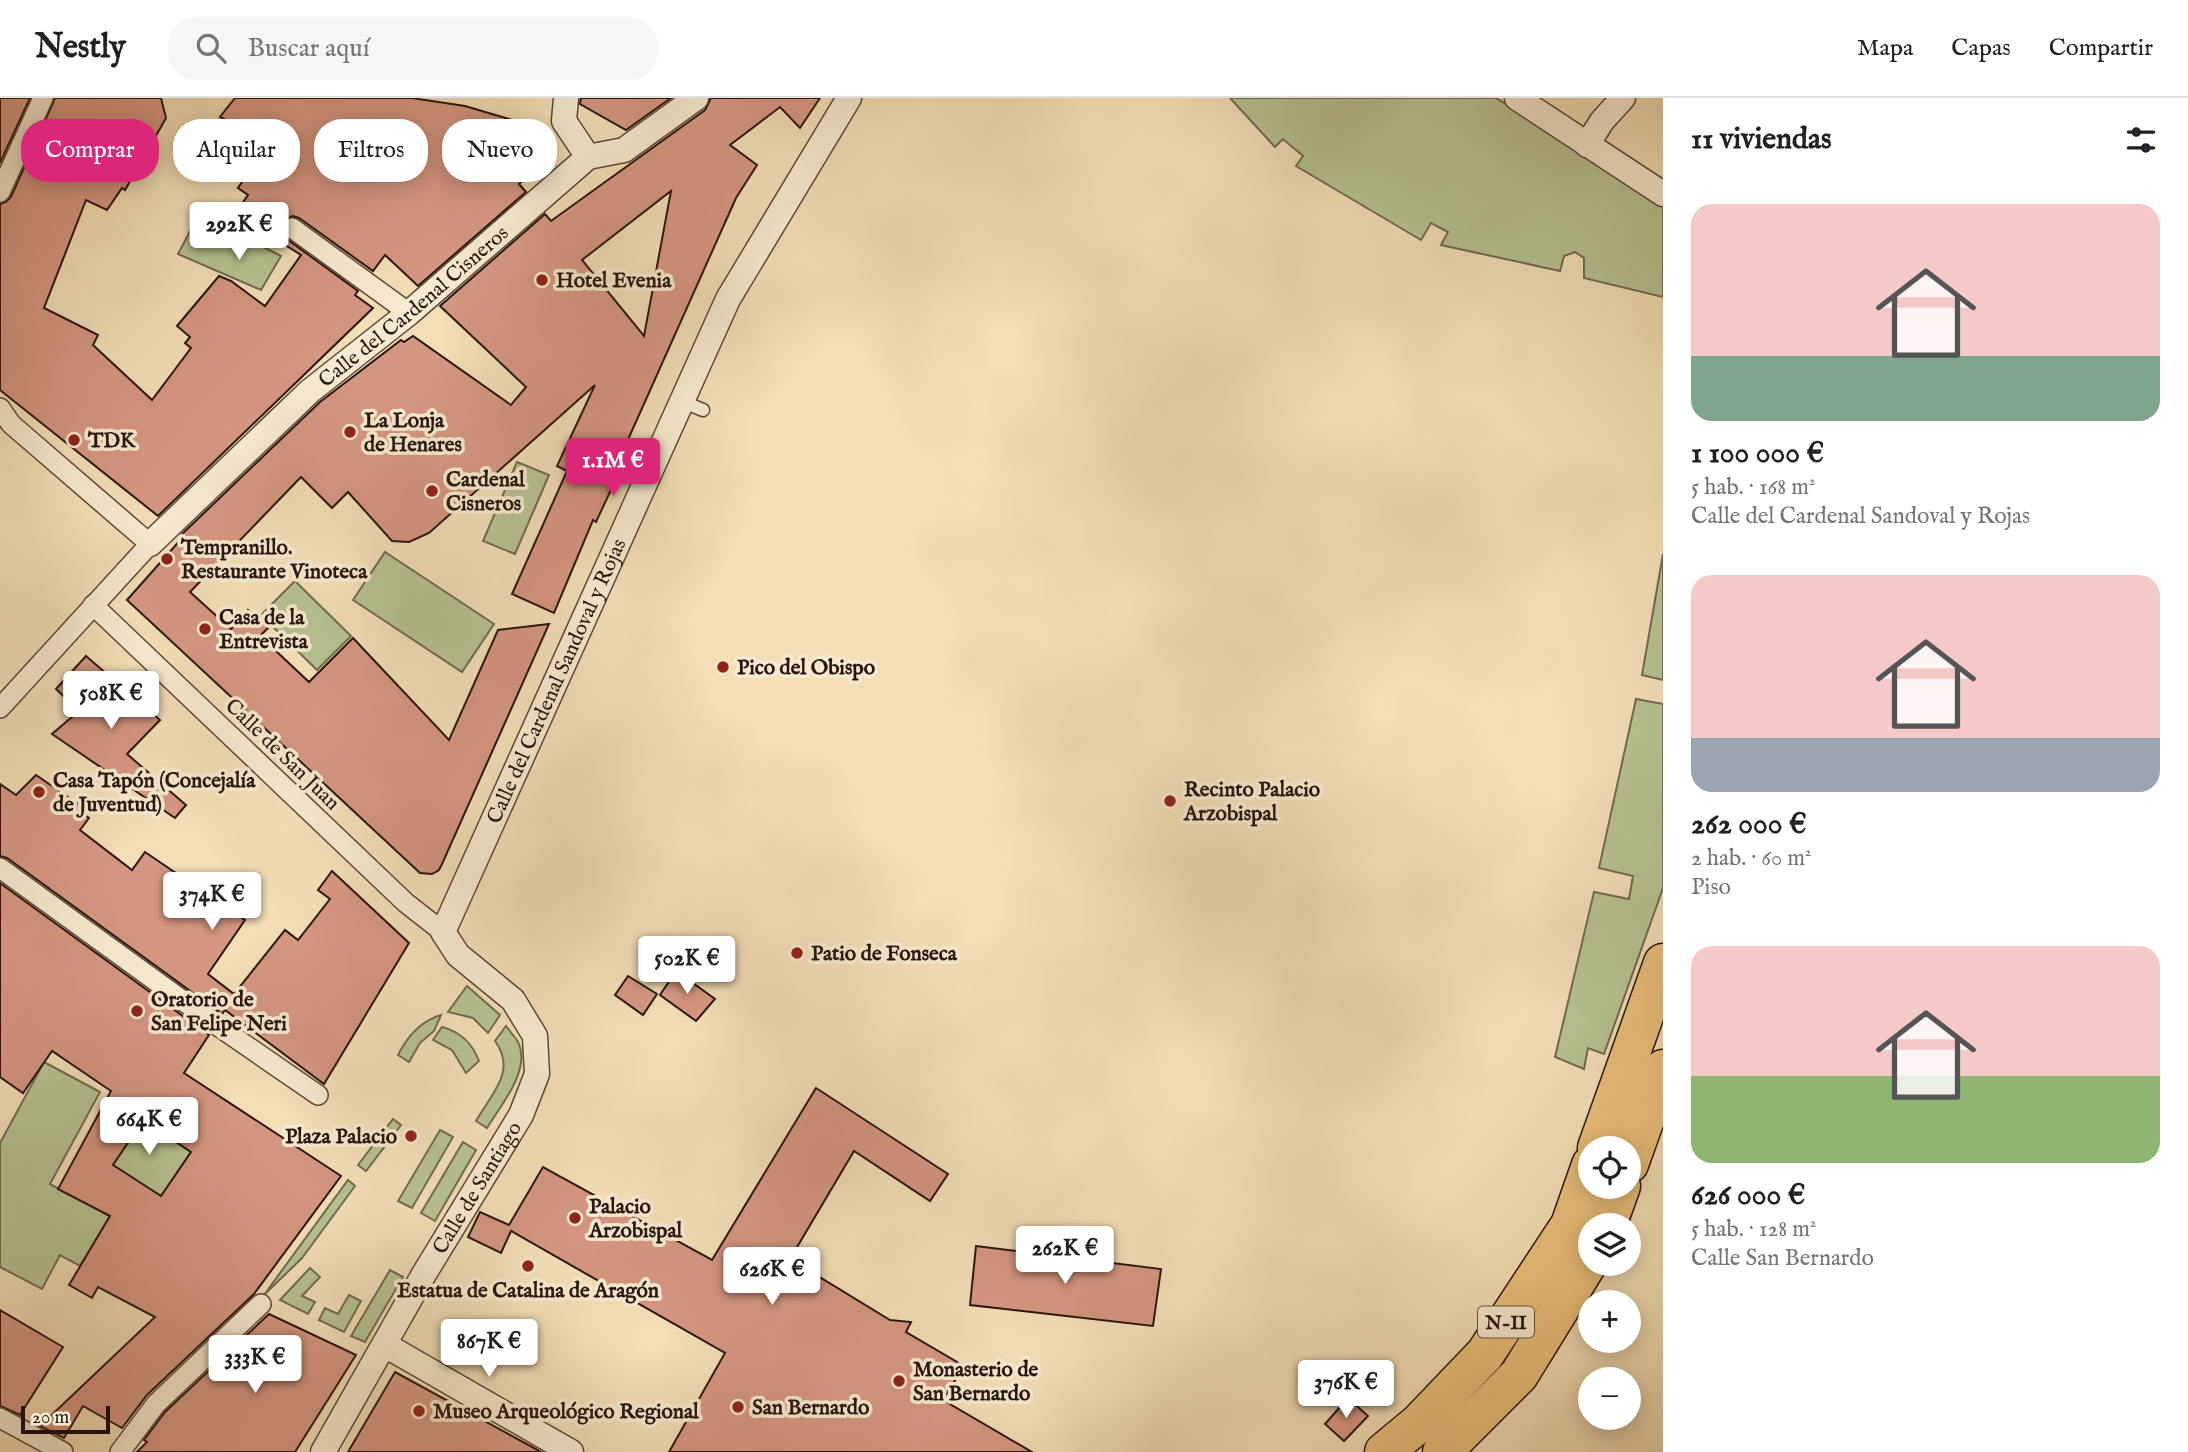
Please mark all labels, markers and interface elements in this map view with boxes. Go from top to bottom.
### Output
search box [168,17,658,80]
text: Nestly [35,27,126,69]
icon: search [192,29,230,67]
text: Buscar aquí [248,32,370,65]
text: Mapa [1857,33,1913,64]
text: Capas [1951,33,2011,64]
text: Compartir [2049,33,2153,64]
chip: Comprar [21,119,159,182]
chip: Alquilar [173,119,300,182]
chip: Filtros [314,119,428,182]
chip: Nuevo [442,119,557,182]
text: 11 viviendas [1691,121,1832,159]
icon: filters [2122,121,2160,159]
pin: 292K € [182,202,296,262]
text: 292K € [206,210,272,239]
street label: Calle del Cardenal Cisneros [313,220,515,394]
icon: home [1863,250,1989,376]
place label: Hotel Evenia [556,268,672,295]
marker: Hotel Evenia [534,272,550,288]
place label: La Lonja de Henares [364,408,462,459]
marker: La Lonja de Henares [342,424,358,440]
place label: TDK [87,428,136,455]
marker: TDK [66,432,82,448]
text: 1 100 000 € [1691,435,1824,473]
pin: 1.1M € [556,438,670,498]
text: 1.1M € [582,446,644,475]
place label: Cardenal Cisneros [446,467,526,518]
text: 5 hab. · 168 m² [1691,473,1815,502]
marker: Cardenal Cisneros [424,483,440,499]
text: Calle del Cardenal Sandoval y Rojas [1691,502,2030,531]
place label: Tempranillo. Restaurante Vinoteca [180,535,368,586]
street label: Calle del Cardenal Sandoval y Rojas [481,535,633,828]
marker: Tempranillo. Restaurante Vinoteca [159,551,175,567]
place label: Casa de la Entrevista [219,605,309,656]
marker: Casa de la Entrevista [197,621,213,637]
icon: home [1863,621,1989,747]
place label: Pico del Obispo [737,655,876,682]
marker: Pico del Obispo [715,659,731,675]
pin: 508K € [54,672,168,731]
text: 508K € [79,679,143,708]
street label: Calle de San Juan [219,693,345,817]
place label: Casa Tapón (Concejalía de Juventud) [53,768,256,819]
place label: Recinto Palacio Arzobispal [1183,777,1321,828]
marker: Casa Tapón (Concejalía de Juventud) [31,784,47,800]
marker: Recinto Palacio Arzobispal [1162,793,1178,809]
text: 262 000 € [1691,806,1807,844]
text: 2 hab. · 60 m² [1691,844,1812,873]
pin: 374K € [155,872,269,932]
text: Piso [1691,873,1731,902]
text: 374K € [179,880,245,909]
pin: 502K € [630,936,744,996]
place label: Patio de Fonseca [811,941,958,968]
text: 502K € [654,944,720,973]
marker: Patio de Fonseca [789,945,805,961]
place label: Oratorio de San Felipe Neri [151,987,287,1038]
icon: home [1863,992,1989,1118]
marker: Oratorio de San Felipe Neri [129,1003,145,1019]
pin: 664K € [92,1098,206,1157]
text: 664K € [116,1105,182,1134]
street label: Calle de Santiago [427,1117,529,1260]
place label: Plaza Palacio [285,1124,398,1151]
marker: Plaza Palacio [403,1128,419,1144]
map controls [1578,1136,1641,1430]
button: locate [1578,1136,1641,1199]
text: 626 000 € [1691,1177,1805,1215]
place label: Palacio Arzobispal [588,1194,684,1245]
marker: Palacio Arzobispal [567,1210,583,1226]
button: layers [1578,1213,1641,1276]
text: 5 hab. · 128 m² [1691,1215,1816,1244]
pin: 262K € [1008,1226,1122,1286]
text: 262K € [1032,1234,1098,1263]
text: Calle San Bernardo [1691,1244,1874,1273]
pin: 626K € [715,1248,829,1307]
text: 626K € [739,1255,805,1284]
marker: Estatua de Catalina de Aragón [520,1258,536,1274]
place label: Estatua de Catalina de Aragón [397,1278,659,1305]
button: + [1578,1290,1641,1353]
road number: N-II [1478,1306,1534,1338]
pin: 867K € [432,1320,546,1379]
text: 867K € [457,1327,521,1356]
pin: 333K € [198,1336,312,1395]
text: 333K € [225,1343,285,1372]
place label: Monasterio de San Bernardo [913,1357,1039,1408]
pin: 376K € [1289,1360,1403,1420]
button: − [1578,1367,1641,1430]
text: 376K € [1314,1368,1378,1397]
marker: Monasterio de San Bernardo [891,1373,907,1389]
place label: San Bernardo [752,1395,870,1422]
place label: Museo Arqueológico Regional [433,1399,700,1426]
marker: San Bernardo [730,1399,746,1415]
scale bar [21,1403,110,1435]
marker: Museo Arqueológico Regional [411,1403,427,1419]
text: 20 m [32,1406,69,1430]

